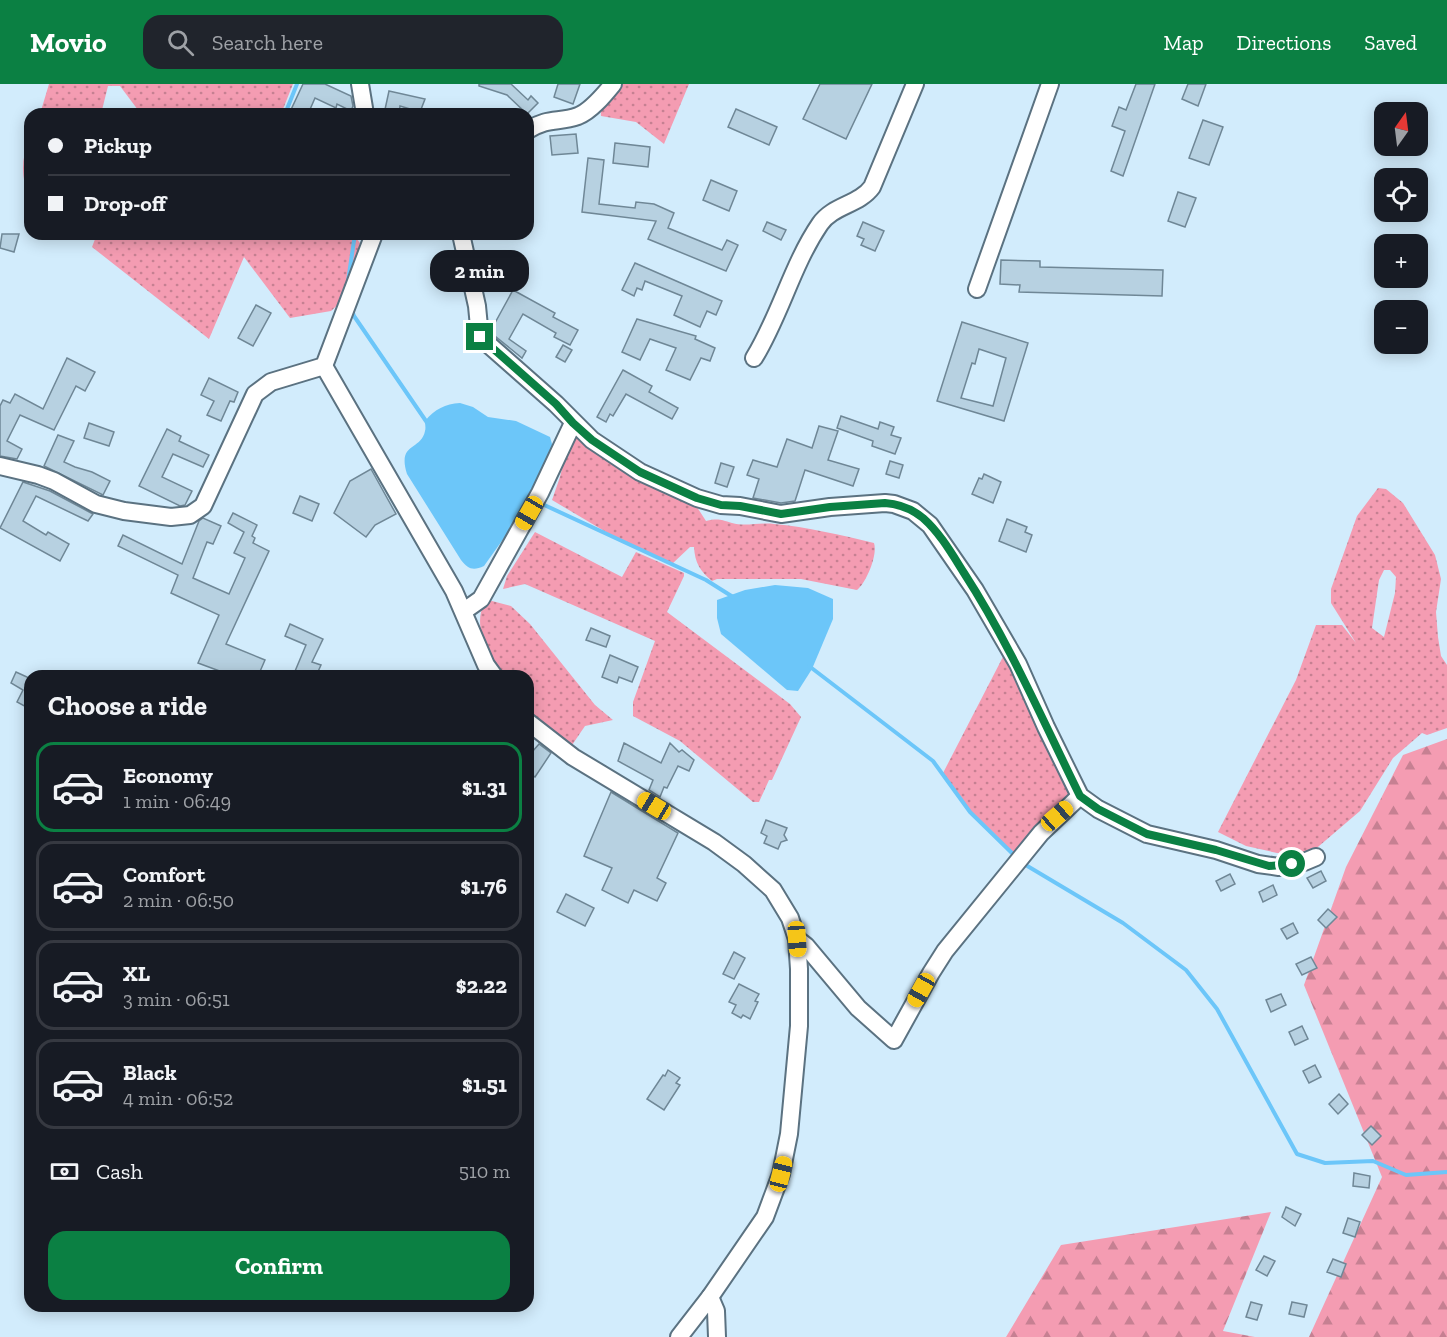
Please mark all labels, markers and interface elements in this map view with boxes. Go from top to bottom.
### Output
search box [143,15,563,69]
text: Movio [30,26,107,59]
icon: search [164,26,197,59]
text: Search here [212,29,323,56]
text: Map [1164,30,1204,55]
text: Directions [1237,30,1331,55]
text: Saved [1364,30,1417,55]
north arrow [1374,102,1428,156]
map controls [1374,102,1428,354]
text: Pickup [84,132,152,159]
button: locate [1374,168,1428,222]
text: Drop-off [84,190,166,217]
button: + [1374,234,1428,288]
callout: 2 min [430,250,530,292]
text: 2 min [455,259,504,283]
button: − [1374,300,1428,354]
route end [466,323,493,350]
car [512,493,546,533]
text: Choose a ride [48,690,207,722]
icon: car [51,760,105,814]
text: Economy [123,762,213,789]
text: $1.31 [462,774,507,801]
text: 1 min · 06:49 [123,789,231,813]
car [634,789,674,823]
car [1038,797,1076,835]
route start [1278,850,1305,877]
icon: car [51,859,105,913]
text: Comfort [123,861,205,888]
text: $1.76 [460,873,507,900]
text: 2 min · 06:50 [123,888,234,912]
car [787,920,807,958]
icon: car [51,958,105,1012]
text: XL [123,960,150,987]
car [904,970,938,1010]
text: $2.22 [456,972,507,999]
text: 3 min · 06:51 [123,987,230,1011]
icon: car [51,1057,105,1111]
text: Black [123,1059,177,1086]
text: $1.51 [462,1071,507,1098]
text: 4 min · 06:52 [123,1086,233,1110]
car [768,1154,794,1194]
icon: cash [48,1155,81,1188]
text: Cash [96,1158,143,1185]
text: 510 m [459,1159,510,1183]
button: Confirm [48,1231,510,1300]

